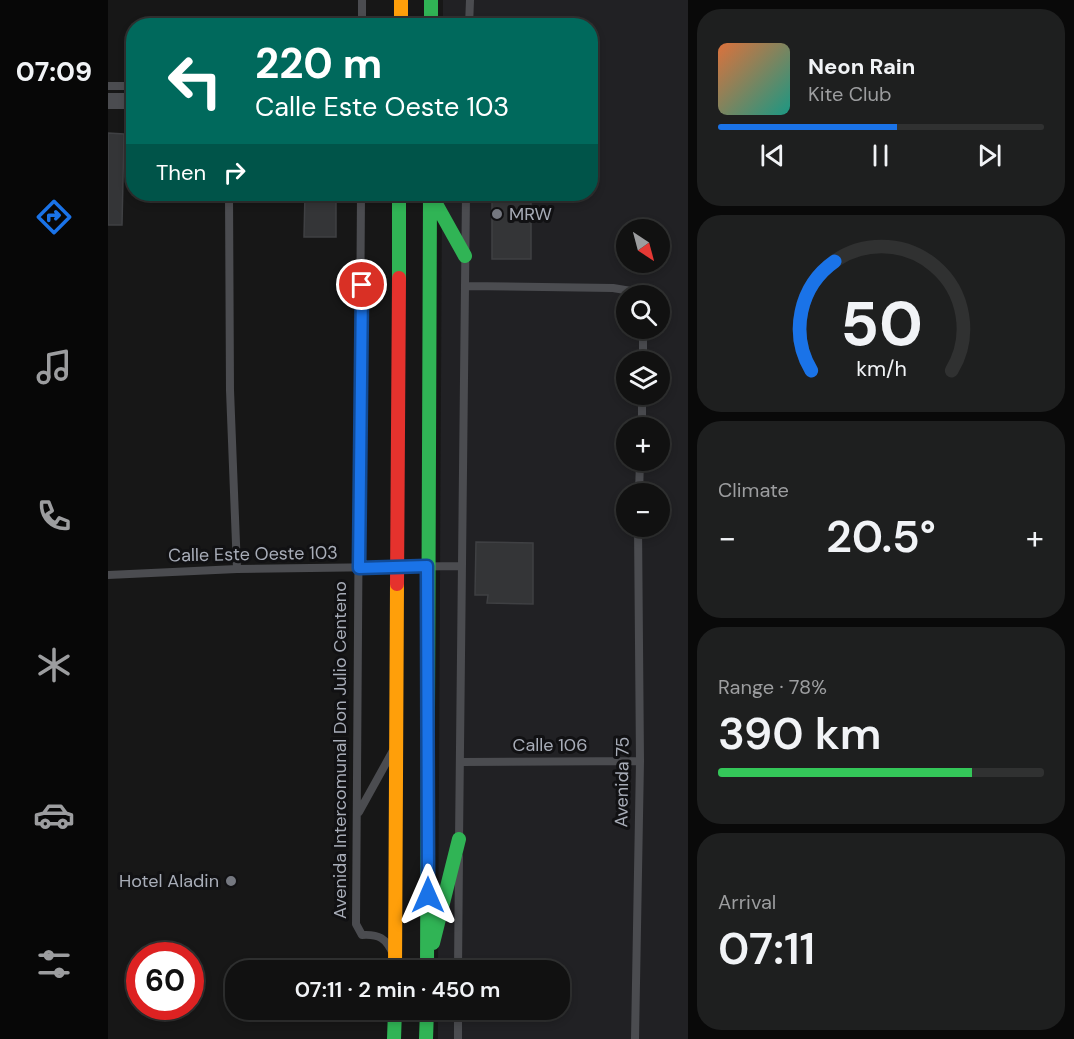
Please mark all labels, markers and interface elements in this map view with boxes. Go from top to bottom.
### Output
text: 220 m [255,36,382,91]
icon: left [156,42,234,120]
text: Neon Rain [808,52,915,81]
text: 07:09 [16,54,92,89]
text: Kite Club [808,81,892,107]
text: Calle Este Oeste 103 [255,89,509,124]
icon: previous [756,139,789,172]
icon: pause [864,139,897,172]
icon: next [973,139,1006,172]
icon: right [218,156,251,189]
text: Then [156,158,206,187]
icon: directions [33,196,75,238]
place label: MRW [509,202,552,226]
marker: MRW [490,207,504,221]
north arrow [616,219,670,273]
map controls [616,219,670,537]
pin [336,259,387,310]
icon: arrive [345,268,378,301]
text: 50 [840,283,922,364]
button: search [616,285,670,339]
icon: music [33,346,75,388]
button: layers [616,351,670,405]
text: km/h [856,355,906,383]
button: + [616,417,670,471]
text: Climate [718,477,789,503]
button: − [616,483,670,537]
icon: phone [33,495,75,537]
text: 20.5° [826,507,936,566]
text: − [718,516,736,559]
text: + [1026,516,1044,559]
street label: Calle Este Oeste 103 [168,541,338,567]
street label: Avenida Intercomunal Don Julio Centeno [328,581,352,919]
icon: climate [33,644,75,686]
text: Range · 78% [718,674,827,700]
text: 390 km [718,704,881,763]
street label: Calle 106 [513,733,587,757]
street label: Avenida 75 [609,736,635,828]
icon: car [33,794,75,836]
position arrow [396,863,460,927]
place label: Hotel Aladin [119,869,219,893]
marker: Hotel Aladin [224,874,238,888]
text: Arrival [718,889,776,915]
text: 07:11 [718,919,815,978]
speed limit sign: 60 [126,942,204,1020]
icon: filters [33,943,75,985]
text: 07:11 · 2 min · 450 m [295,975,500,1004]

